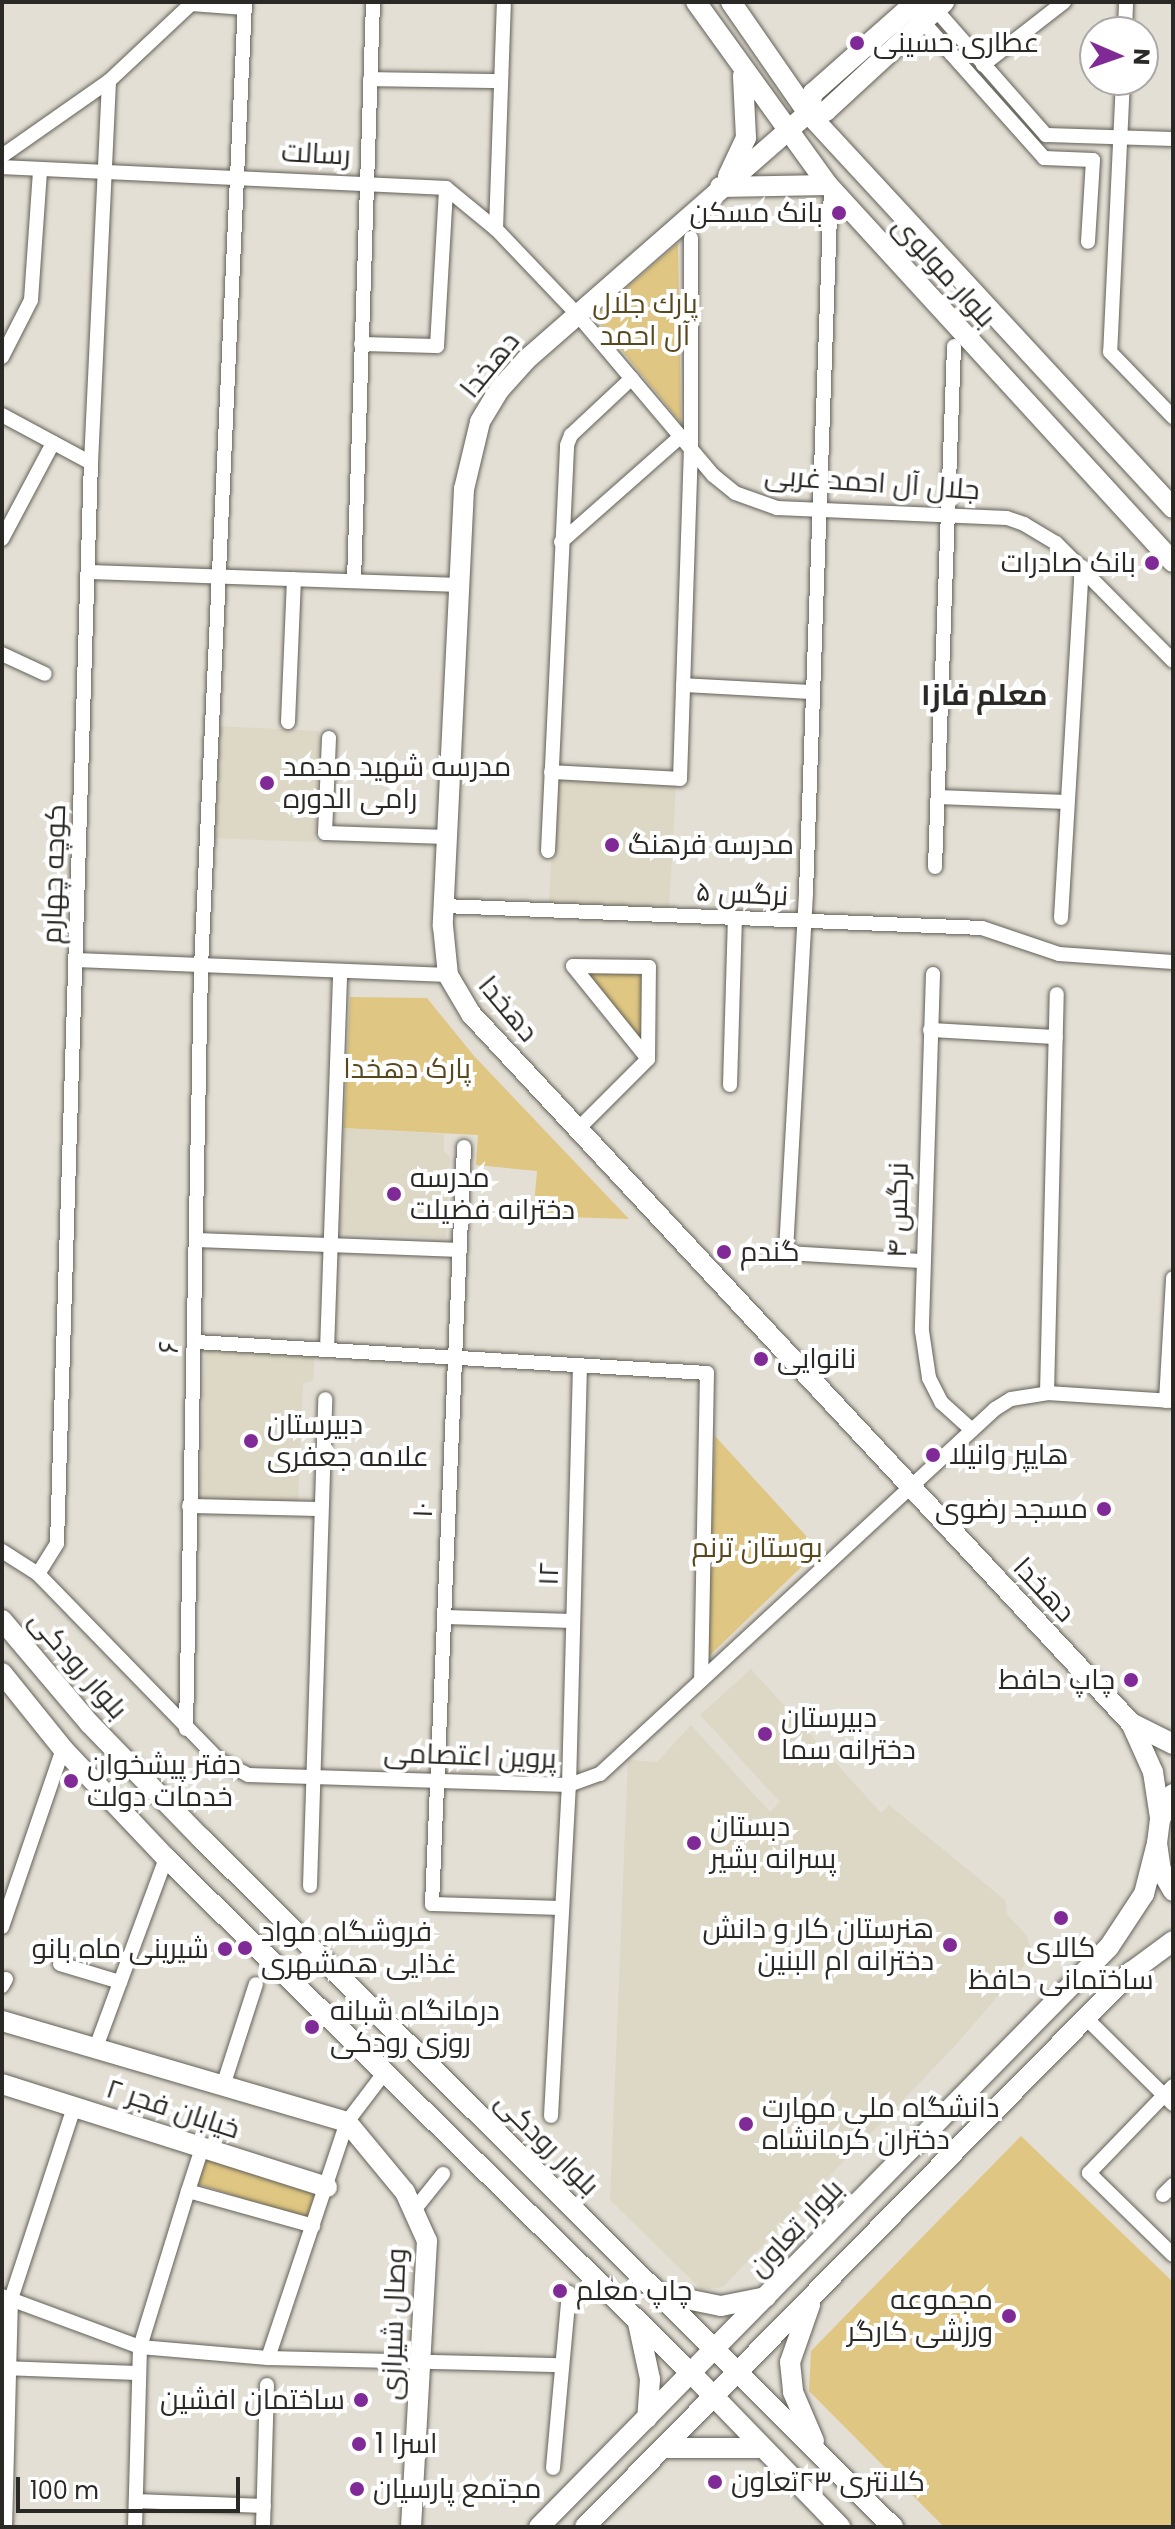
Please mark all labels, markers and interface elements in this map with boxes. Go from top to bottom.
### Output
north arrow [1079,16,1159,96]
place label: عطاری حسینی [873,26,1040,60]
marker: عطاری حسینی [848,34,866,52]
text: N [1126,48,1157,66]
street label: رسالت [280,135,352,173]
place label: بانک مسکن [689,196,823,230]
marker: بانک مسکن [830,204,848,222]
street label: بلوار مولوی [885,210,1003,334]
park label: پارك جلال آل احمد [592,287,698,353]
street label: دهخدا [453,325,527,405]
street label: جلال آل احمد غربی [763,459,981,507]
place label: بانک صادرات [1001,546,1136,580]
marker: بانک صادرات [1143,554,1161,572]
district label: معلم فاز۱ [920,677,1048,713]
place label: مدرسه شهید محمد رامی الدوره [283,750,511,816]
marker: مدرسه شهید محمد رامی الدوره [258,774,276,792]
street label: کوچه چهارم [35,803,73,945]
place label: مدرسه فرهنگ [628,828,794,862]
marker: مدرسه فرهنگ [603,836,621,854]
street label: نرگس ۵ [695,875,789,913]
street label: دهخدا [471,969,545,1049]
park label: پارک دهخدا [343,1052,471,1086]
place label: مدرسه دخترانه فضيلت [410,1161,575,1227]
street label: نرگس ۴ [880,1162,916,1258]
marker: مدرسه دخترانه فضيلت [385,1185,403,1203]
place label: گندم [740,1235,800,1269]
marker: گندم [715,1243,733,1261]
street label: ۶ [152,1340,186,1354]
place label: نانوایی [777,1342,856,1376]
marker: نانوایی [752,1350,770,1368]
place label: دبیرستان علامه جعفری [267,1408,429,1474]
marker: دبیرستان علامه جعفری [242,1432,260,1450]
place label: هایپر وانیلا [949,1438,1068,1472]
marker: هایپر وانیلا [924,1446,942,1464]
place label: مسجد رضوی [935,1492,1088,1526]
marker: مسجد رضوی [1095,1500,1113,1518]
street label: ۱۰ [406,1502,440,1518]
park label: بوستان ترنم [691,1531,823,1565]
street label: دهخدا [1006,1551,1082,1629]
street label: ۱۲ [532,1562,566,1586]
street label: بلوار رودکی [22,1604,134,1726]
place label: چاپ حافط [998,1663,1115,1697]
marker: چاپ حافط [1122,1671,1140,1689]
place label: دبیرستان دخترانه سما [781,1701,916,1767]
marker: دبیرستان دخترانه سما [756,1725,774,1743]
street label: پروین اعتصامی [383,1736,557,1776]
place label: دفتر پیشخوان خدمات دولت [87,1748,241,1814]
marker: دفتر پیشخوان خدمات دولت [62,1772,80,1790]
place label: دبستان پسرانه بشير [710,1810,836,1876]
marker: دبستان پسرانه بشير [685,1834,703,1852]
marker: کالای ساختمانی حافظ [1052,1909,1070,1927]
place label: هنرستان کار و دانش دخترانه ام البنین [703,1912,934,1978]
place label: فروشگاه مواد غذایی همشهری [261,1915,457,1981]
place label: کالای ساختمانی حافظ [968,1931,1154,1997]
place label: شیرینی ماه بانو [32,1932,209,1966]
marker: هنرستان کار و دانش دخترانه ام البنین [941,1936,959,1954]
marker: فروشگاه مواد غذایی همشهری [236,1939,254,1957]
marker: شیرینی ماه بانو [216,1940,234,1958]
place label: درمانگاه شبانه روزی رودکی [330,1994,500,2060]
marker: درمانگاه شبانه روزی رودکی [301,2016,323,2038]
street label: خیابان فجر ۲ [102,2072,244,2146]
street label: بلوار رودکی [488,2085,606,2203]
place label: دانشگاه ملی مهارت دختران کرمانشاه [762,2091,1000,2157]
marker: دانشگاه ملی مهارت دختران کرمانشاه [737,2115,755,2133]
street label: بلوار تعاون [742,2172,850,2284]
street label: وصال شیرازی [375,2247,413,2401]
place label: چاپ معلم [576,2274,692,2308]
marker: چاپ معلم [551,2282,569,2300]
place label: مجموعه ورزشی کارگر [847,2283,993,2349]
marker: مجموعه ورزشی کارگر [1000,2307,1018,2325]
place label: ساختمان افشین [160,2383,345,2417]
marker: ساختمان افشین [352,2391,370,2409]
place label: اسرا 1 [375,2427,438,2461]
marker: اسرا 1 [350,2435,368,2453]
scale bar [20,2461,244,2511]
place label: کلانتری ۲۳تعاون [731,2465,925,2499]
place label: مجتمع پارسیان [373,2472,542,2506]
marker: کلانتری ۲۳تعاون [706,2473,724,2491]
text: 100 m [30,2474,99,2507]
marker: مجتمع پارسیان [348,2480,366,2498]

